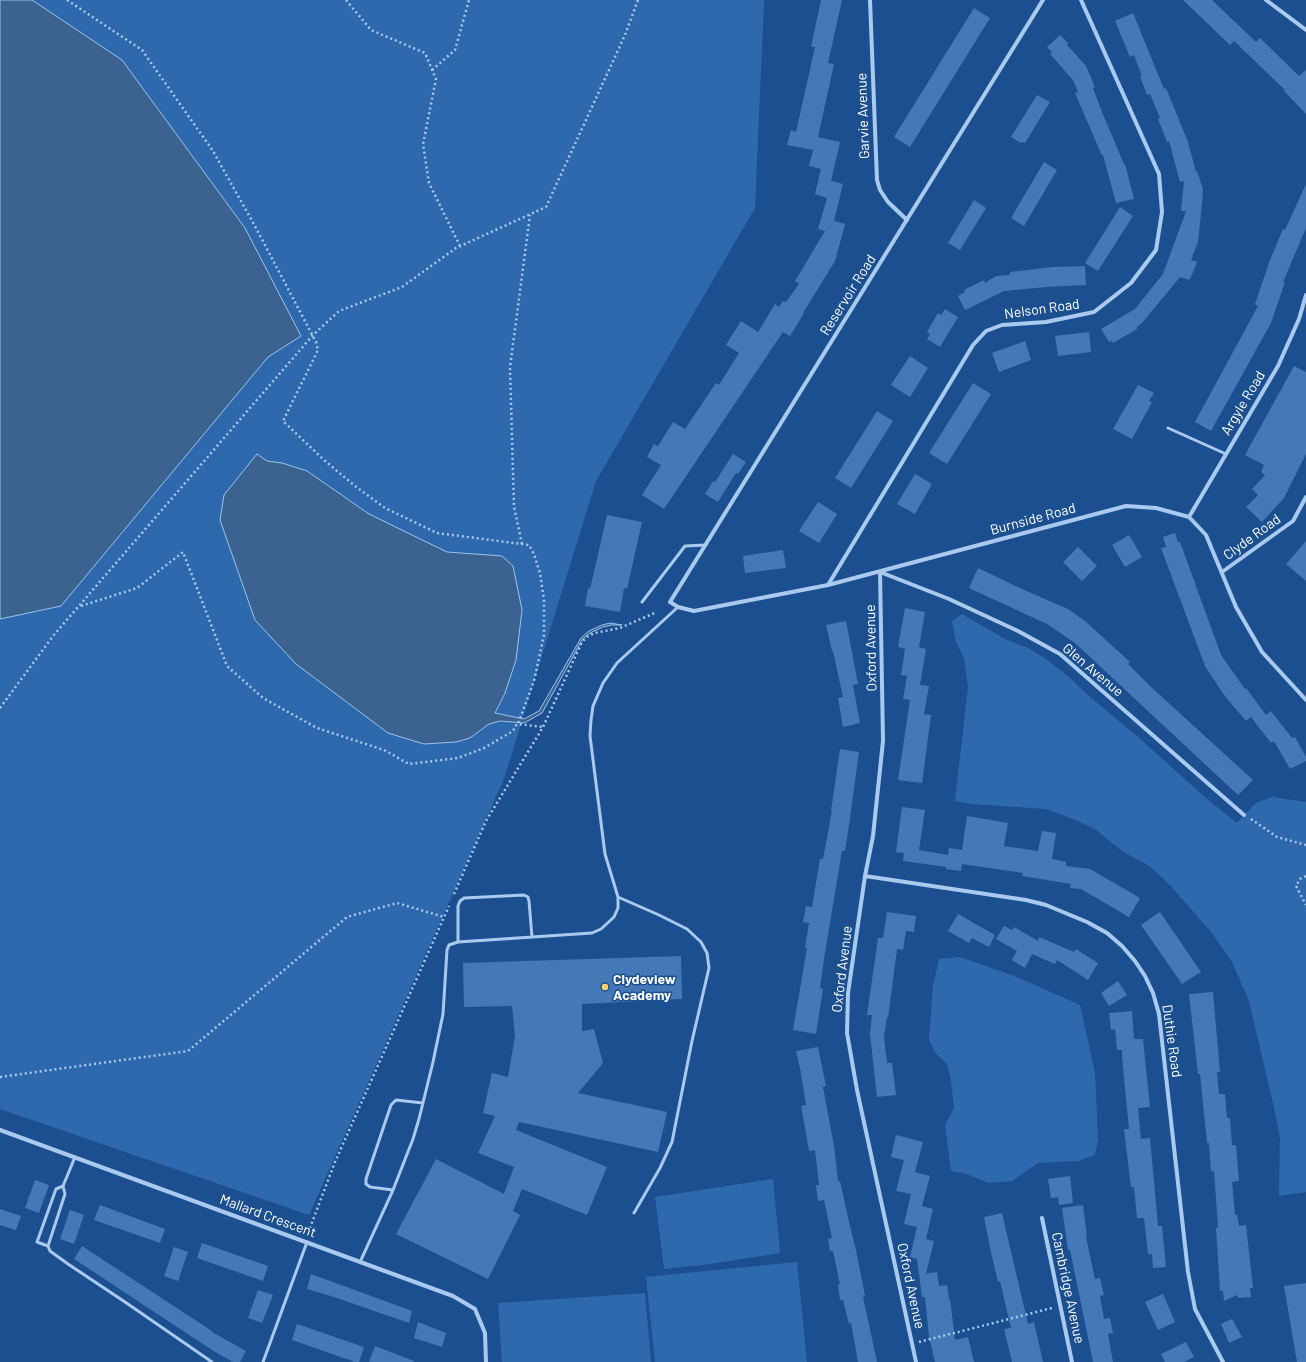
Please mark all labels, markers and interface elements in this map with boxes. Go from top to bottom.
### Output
street label: Garvie Avenue [853,73,873,159]
street label: Reservoir Road [816,252,880,338]
street label: Nelson Road [1003,295,1081,323]
street label: Argyle Road [1217,368,1269,438]
street label: Burnside Road [988,500,1078,538]
street label: Clyde Road [1220,511,1284,563]
street label: Oxford Avenue [862,604,880,692]
street label: Glen Avenue [1059,640,1127,700]
street label: Oxford Avenue [828,925,856,1013]
place label: Clydeview Academy [613,971,676,1004]
marker: Clydeview Academy [600,982,610,992]
street label: Duthie Road [1159,1003,1185,1079]
street label: Mallard Crescent [218,1191,318,1241]
street label: Cambridge Avenue [1048,1231,1088,1345]
street label: Oxford Avenue [894,1242,928,1330]

